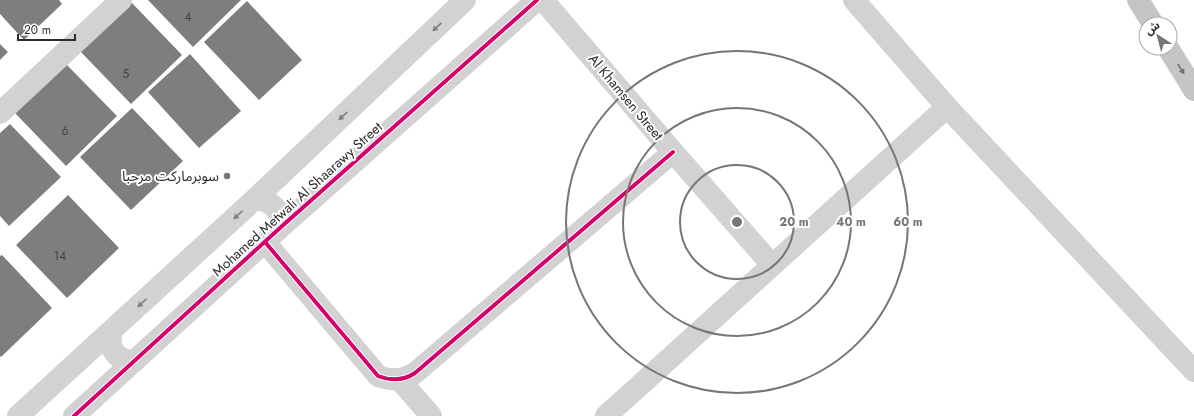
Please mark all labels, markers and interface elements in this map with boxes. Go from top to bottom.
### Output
house number: 4 [185,8,192,26]
scale bar [18,16,75,42]
north arrow [1138,16,1178,56]
text: ش [1141,17,1163,39]
text: 20 m [24,21,51,39]
one-way arrow [432,22,442,32]
street label: Al Khamsen Street [584,49,669,145]
one-way arrow [1177,64,1185,74]
house number: 5 [123,65,130,83]
one-way arrow [338,111,347,120]
street label: Mohamed Metwali Al Shaarawy Street [207,117,387,281]
house number: 6 [62,122,69,140]
place label: سوبرماركت مرحبا [122,166,219,186]
marker: سوبرماركت مرحبا [222,171,232,181]
one-way arrow [233,210,243,220]
text: 20 m [779,213,809,231]
text: 40 m [836,213,866,231]
text: 60 m [893,213,923,231]
centre of rings [730,215,744,229]
house number: 14 [54,247,66,265]
one-way arrow [137,298,147,308]

